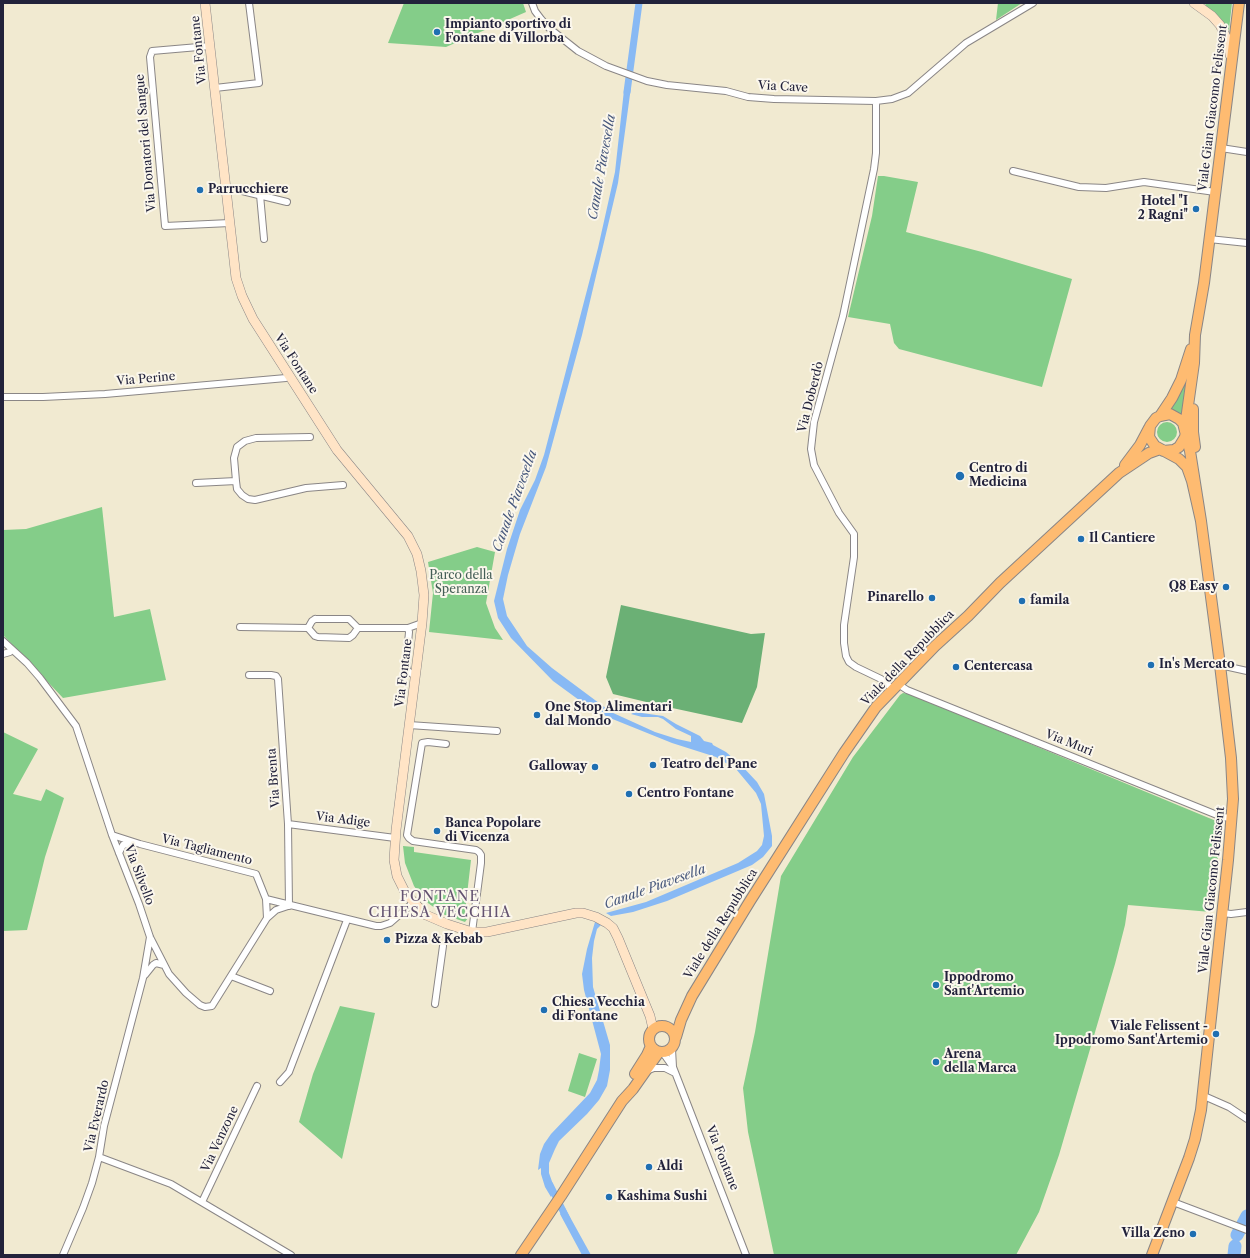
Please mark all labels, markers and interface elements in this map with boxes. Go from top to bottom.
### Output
street label: Via Fontane [188,15,210,85]
place label: Impianto sportivo di Fontane di Villorba [445,18,571,46]
street label: Viale Gian Giacomo Felissent [1196,24,1230,192]
marker: Impianto sportivo di Fontane di Villorba [432,27,442,37]
street label: Via Donatori del Sangue [133,73,159,213]
street label: Via Cave [758,79,808,95]
water label: Canale Piavesella [585,113,619,221]
place label: Parrucchiere [208,183,288,197]
marker: Parrucchiere [195,185,205,195]
place label: Hotel "I 2 Ragni" [1138,195,1188,223]
marker: Hotel "I 2 Ragni" [1191,204,1201,214]
street label: Via Fontane [271,331,321,397]
street label: Via Doberdò [795,360,827,434]
street label: Via Perine [116,369,176,389]
water label: Canale Piavesella [489,448,541,554]
place label: Centro di Medicina [969,462,1027,490]
marker: Centro di Medicina [954,470,966,482]
place label: Il Cantiere [1089,532,1155,546]
marker: Il Cantiere [1076,534,1086,544]
park label: Parco della Speranza [429,569,493,597]
place label: Q8 Easy [1169,580,1218,594]
marker: Q8 Easy [1221,582,1231,592]
place label: Pinarello [867,591,924,605]
marker: Pinarello [927,593,937,603]
place label: famila [1030,594,1069,608]
marker: famila [1017,596,1027,606]
street label: Viale della Repubblica [859,607,957,709]
street label: Via Fontane [393,638,415,708]
place label: In's Mercato [1159,658,1235,672]
place label: Centercasa [964,660,1033,674]
marker: In's Mercato [1146,660,1156,670]
marker: Centercasa [951,662,961,672]
place label: One Stop Alimentari dal Mondo [545,701,672,729]
marker: One Stop Alimentari dal Mondo [532,710,542,720]
street label: Via Muri [1043,727,1095,759]
street label: Via Brenta [265,748,283,808]
place label: Teatro del Pane [661,758,757,772]
place label: Galloway [529,760,587,774]
marker: Teatro del Pane [648,760,658,770]
marker: Galloway [590,762,600,772]
place label: Centro Fontane [637,787,734,801]
marker: Centro Fontane [624,789,634,799]
street label: Viale Gian Giacomo Felissent [1196,806,1228,974]
street label: Via Adige [315,810,371,830]
place label: Banca Popolare di Vicenza [445,817,541,845]
marker: Banca Popolare di Vicenza [432,826,442,836]
street label: Via Tagliamento [160,832,254,868]
street label: Via Silvello [121,843,157,907]
water label: Canale Piavesella [602,861,708,913]
street label: Viale della Repubblica [681,866,761,982]
district label: FONTANE CHIESA VECCHIA [369,889,511,922]
place label: Pizza & Kebab [395,933,483,947]
marker: Pizza & Kebab [382,935,392,945]
place label: Ippodromo Sant'Artemio [944,971,1024,999]
marker: Ippodromo Sant'Artemio [931,980,941,990]
place label: Chiesa Vecchia di Fontane [552,996,645,1024]
marker: Chiesa Vecchia di Fontane [539,1005,549,1015]
place label: Viale Felissent - Ippodromo Sant'Artemio [1055,1020,1208,1048]
marker: Viale Felissent - Ippodromo Sant'Artemio [1211,1029,1221,1039]
place label: Arena della Marca [944,1048,1016,1076]
marker: Arena della Marca [931,1057,941,1067]
street label: Via Everardo [82,1078,112,1154]
street label: Via Venzone [198,1104,242,1174]
street label: Via Fontane [702,1123,742,1193]
place label: Aldi [657,1160,683,1174]
marker: Aldi [644,1162,654,1172]
place label: Kashima Sushi [617,1190,707,1204]
marker: Kashima Sushi [604,1192,614,1202]
place label: Villa Zeno [1121,1227,1185,1241]
marker: Villa Zeno [1188,1229,1198,1239]

